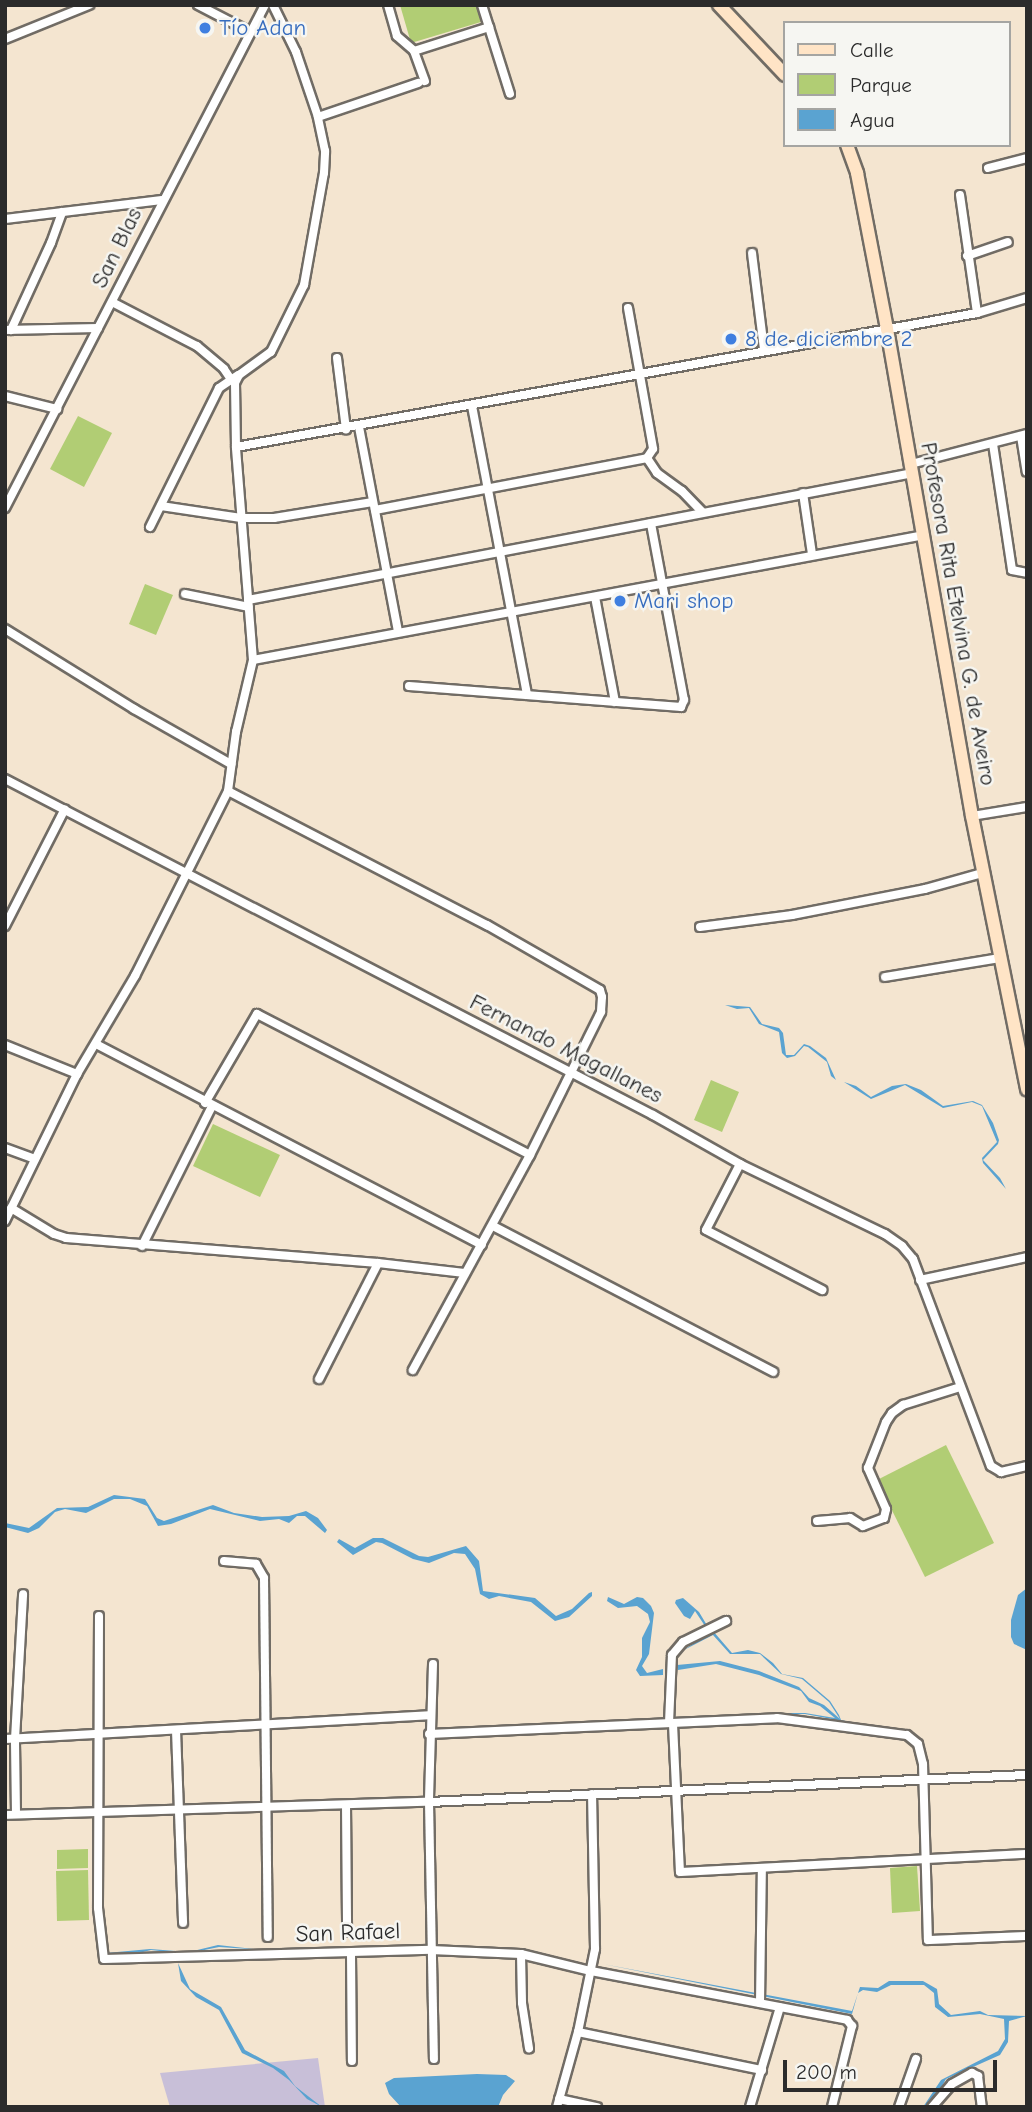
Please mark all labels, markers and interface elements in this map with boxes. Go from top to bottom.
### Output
place label: Tío Adan [219,14,306,42]
marker: Tío Adan [197,20,213,36]
legend [783,21,1011,147]
text: Calle [850,38,893,62]
text: Parque [850,73,912,97]
text: Agua [850,108,895,132]
street label: San Blas [86,203,148,293]
place label: 8 de diciembre 2 [745,325,912,353]
marker: 8 de diciembre 2 [723,331,739,347]
street label: Profesora Rita Etelvina G. de Aveiro [914,440,1002,788]
place label: Mari shop [634,587,733,615]
marker: Mari shop [612,593,628,609]
street label: Fernando Magallanes [465,988,667,1110]
street label: San Rafael [295,1917,401,1949]
scale bar [787,2046,1000,2090]
text: 200 m [796,2060,857,2084]

